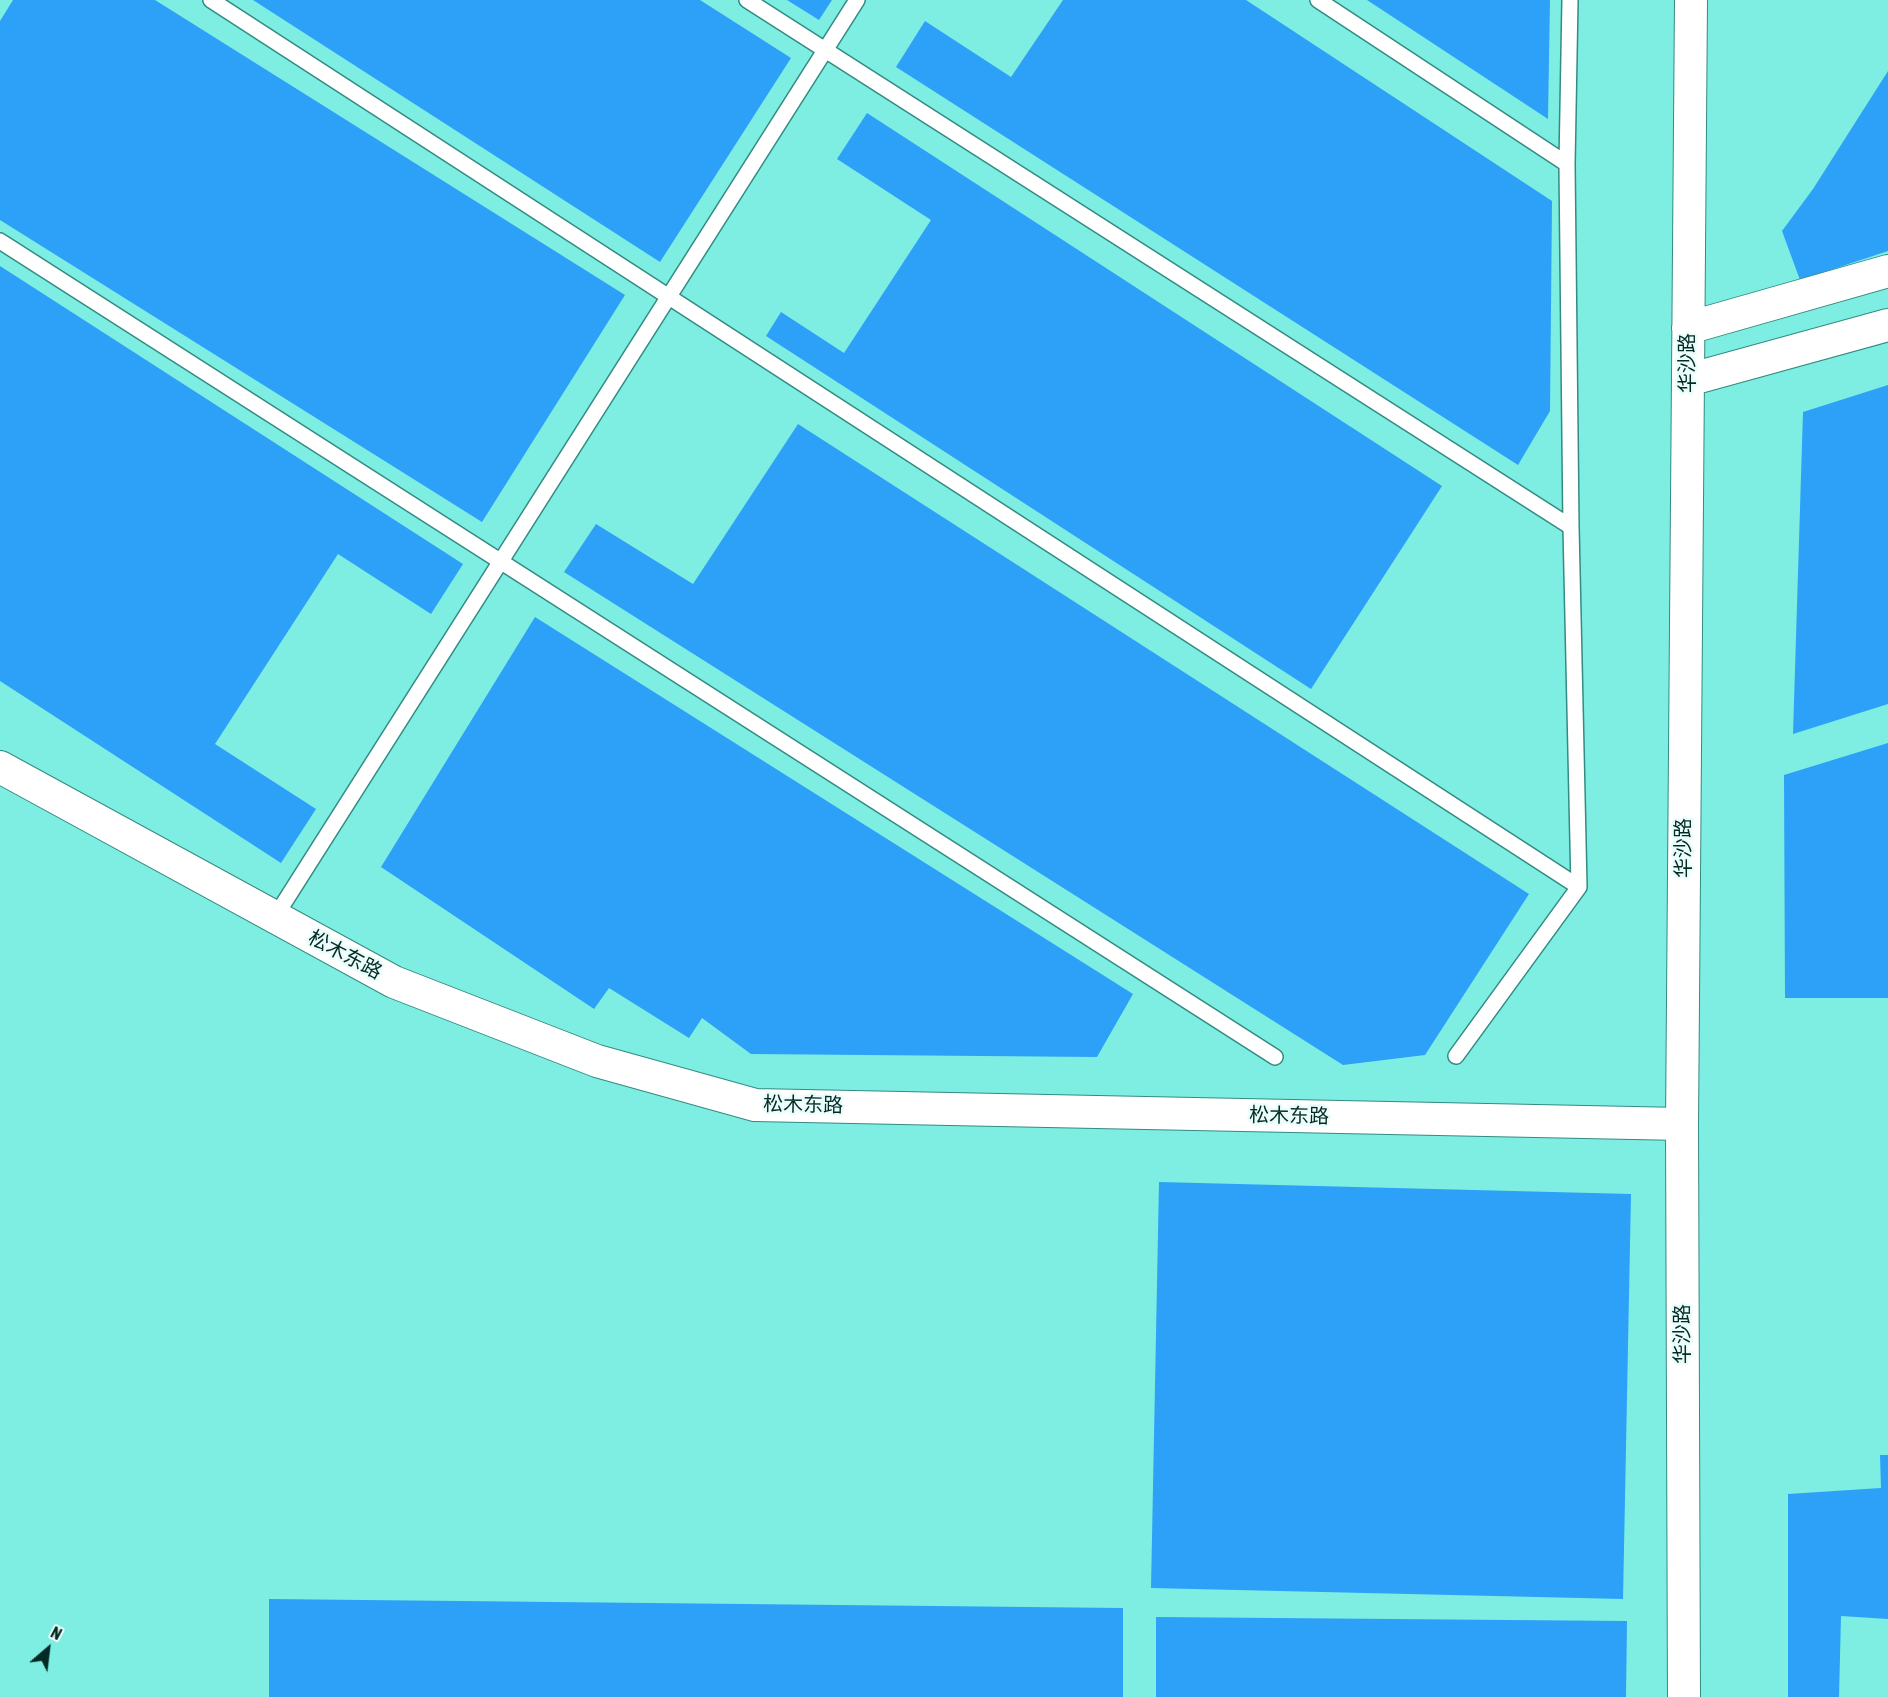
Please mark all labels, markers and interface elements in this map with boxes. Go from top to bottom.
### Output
street label: 华沙路 [1676,333,1700,393]
street label: 华沙路 [1672,818,1696,878]
street label: 松木东路 [304,926,386,984]
street label: 松木东路 [763,1092,843,1118]
street label: 松木东路 [1249,1103,1329,1129]
street label: 华沙路 [1671,1304,1695,1364]
north arrow [18,1619,78,1679]
text: N [48,1623,65,1643]

